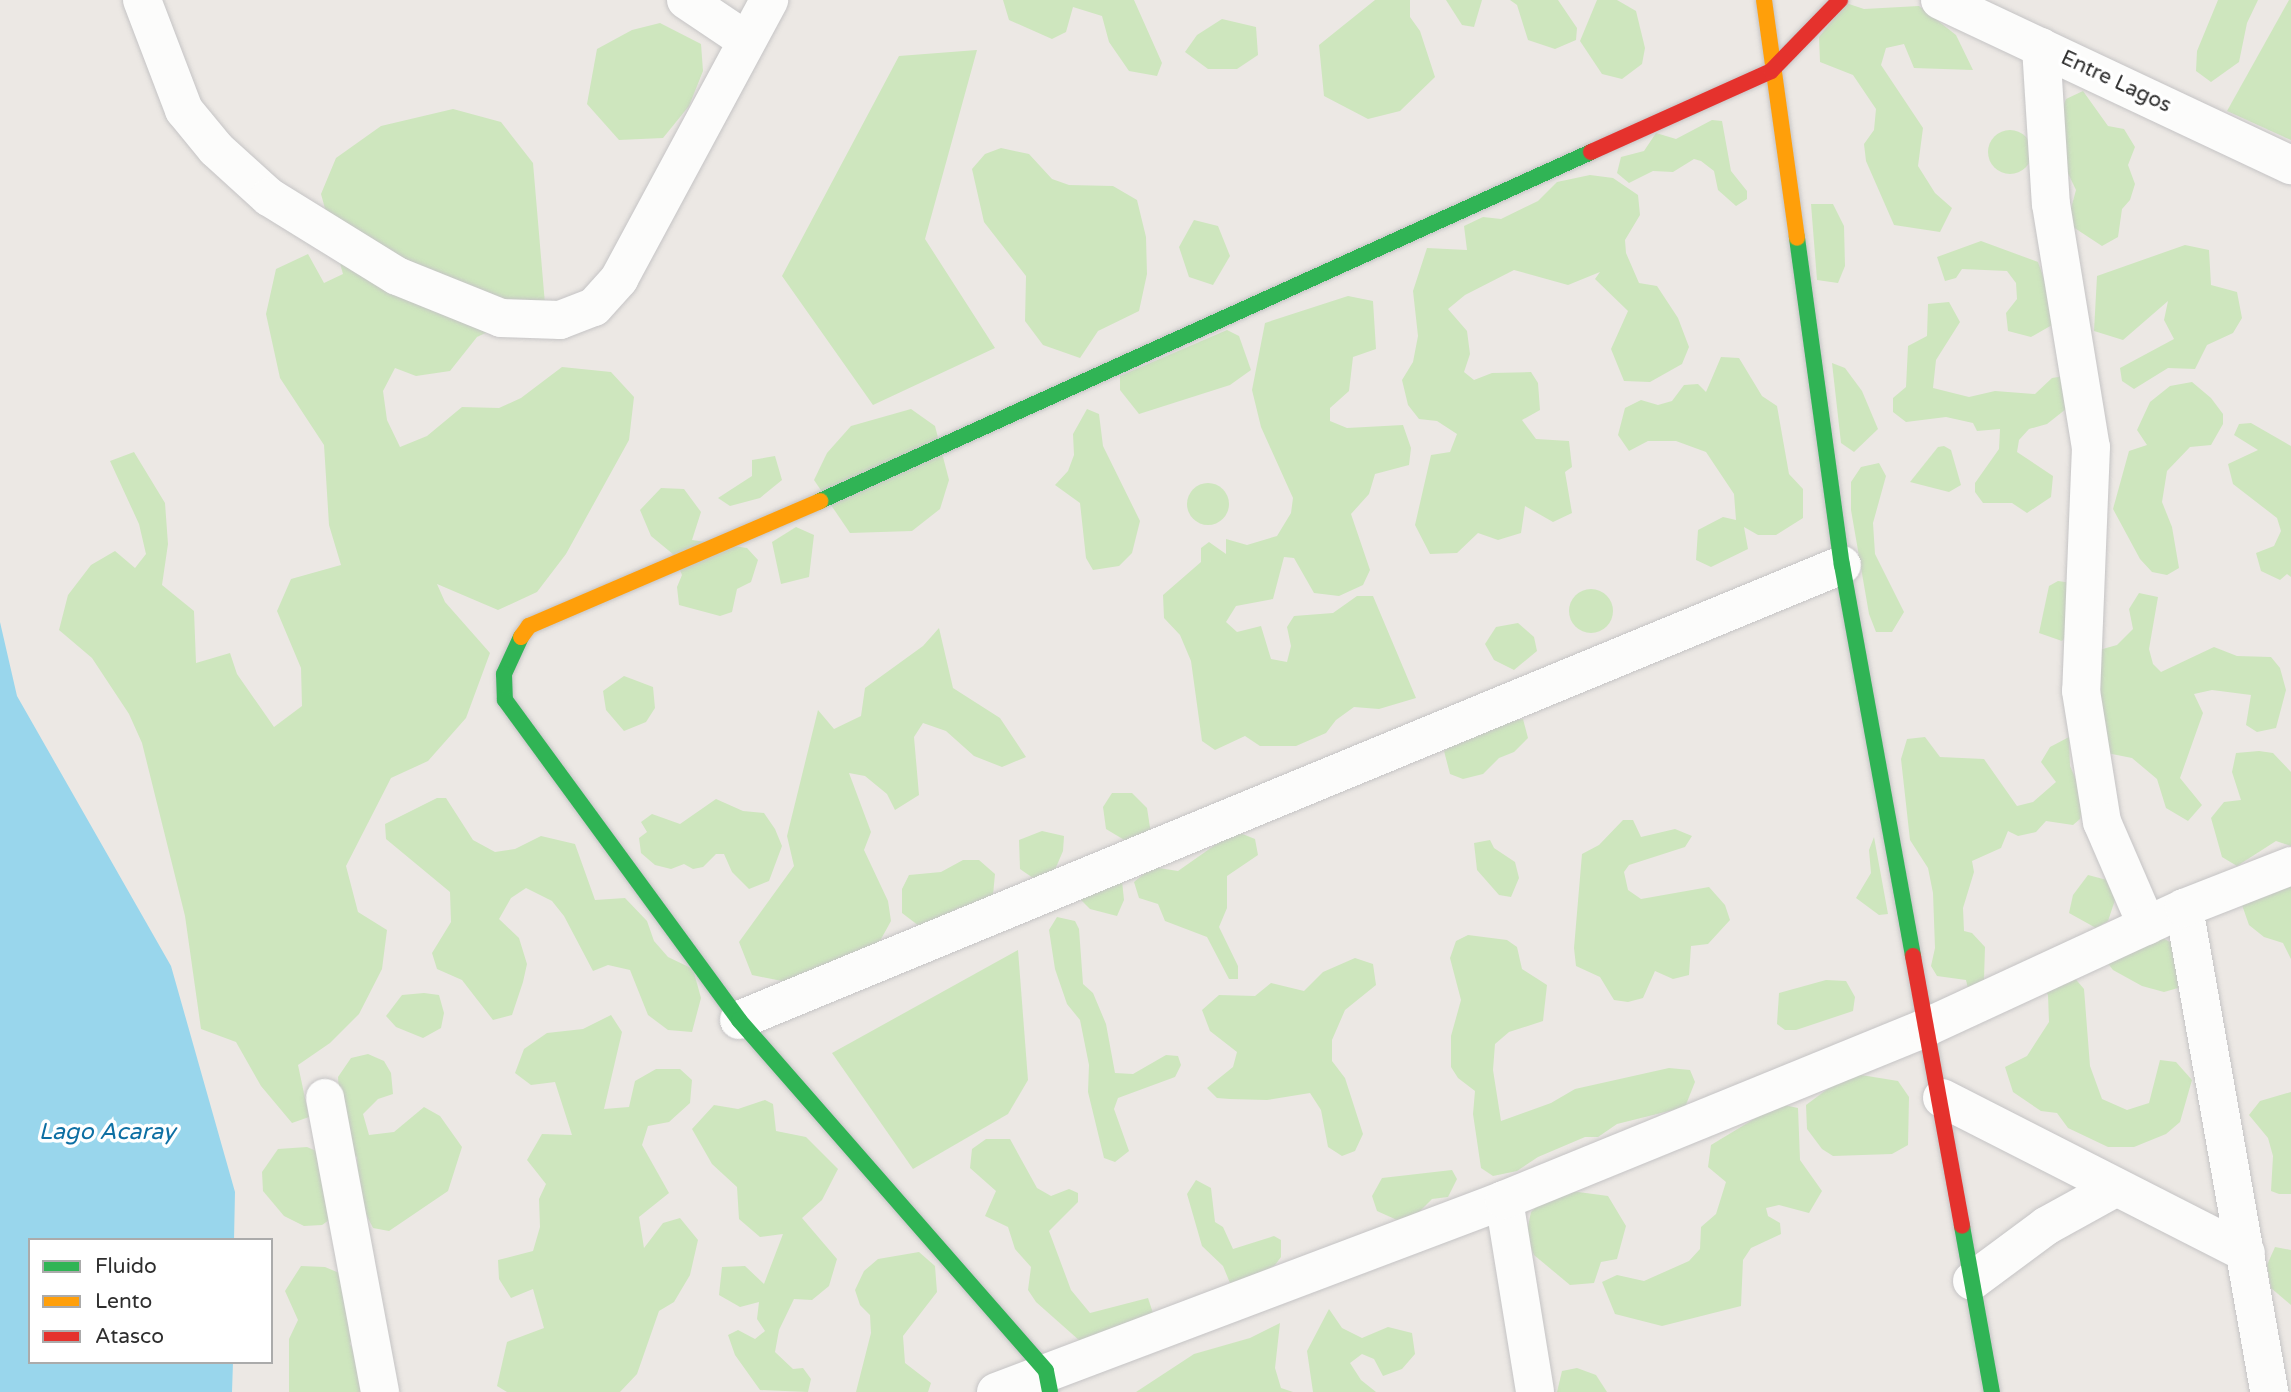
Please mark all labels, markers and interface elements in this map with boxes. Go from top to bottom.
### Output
street label: Entre Lagos [2057,45,2175,119]
water label: Lago Acaray [39,1118,175,1146]
legend [28,1238,273,1364]
text: Fluido [95,1254,157,1279]
text: Lento [95,1289,152,1314]
text: Atasco [95,1324,164,1349]

